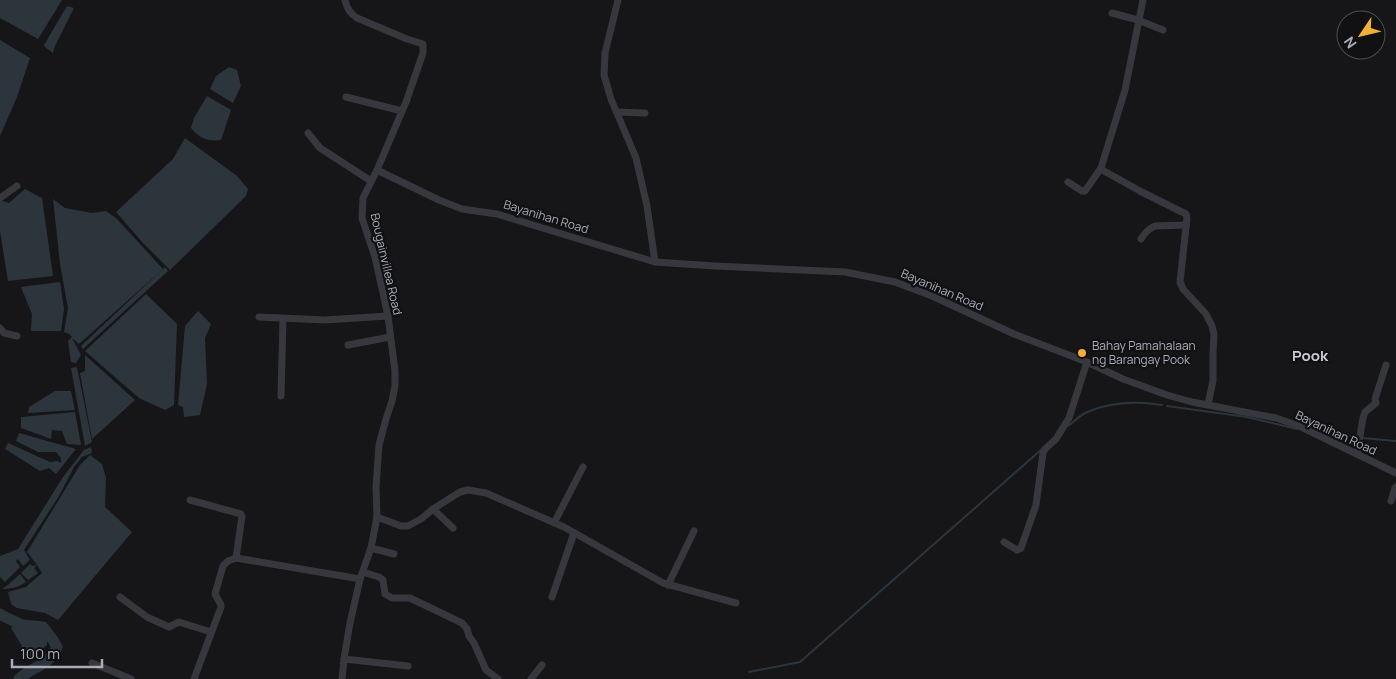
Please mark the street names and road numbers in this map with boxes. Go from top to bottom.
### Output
street label: Bayanihan Road [502,196,591,238]
street label: Bougainvillea Road [366,211,406,317]
street label: Bayanihan Road [898,264,986,315]
street label: Bayanihan Road [1293,406,1380,459]

